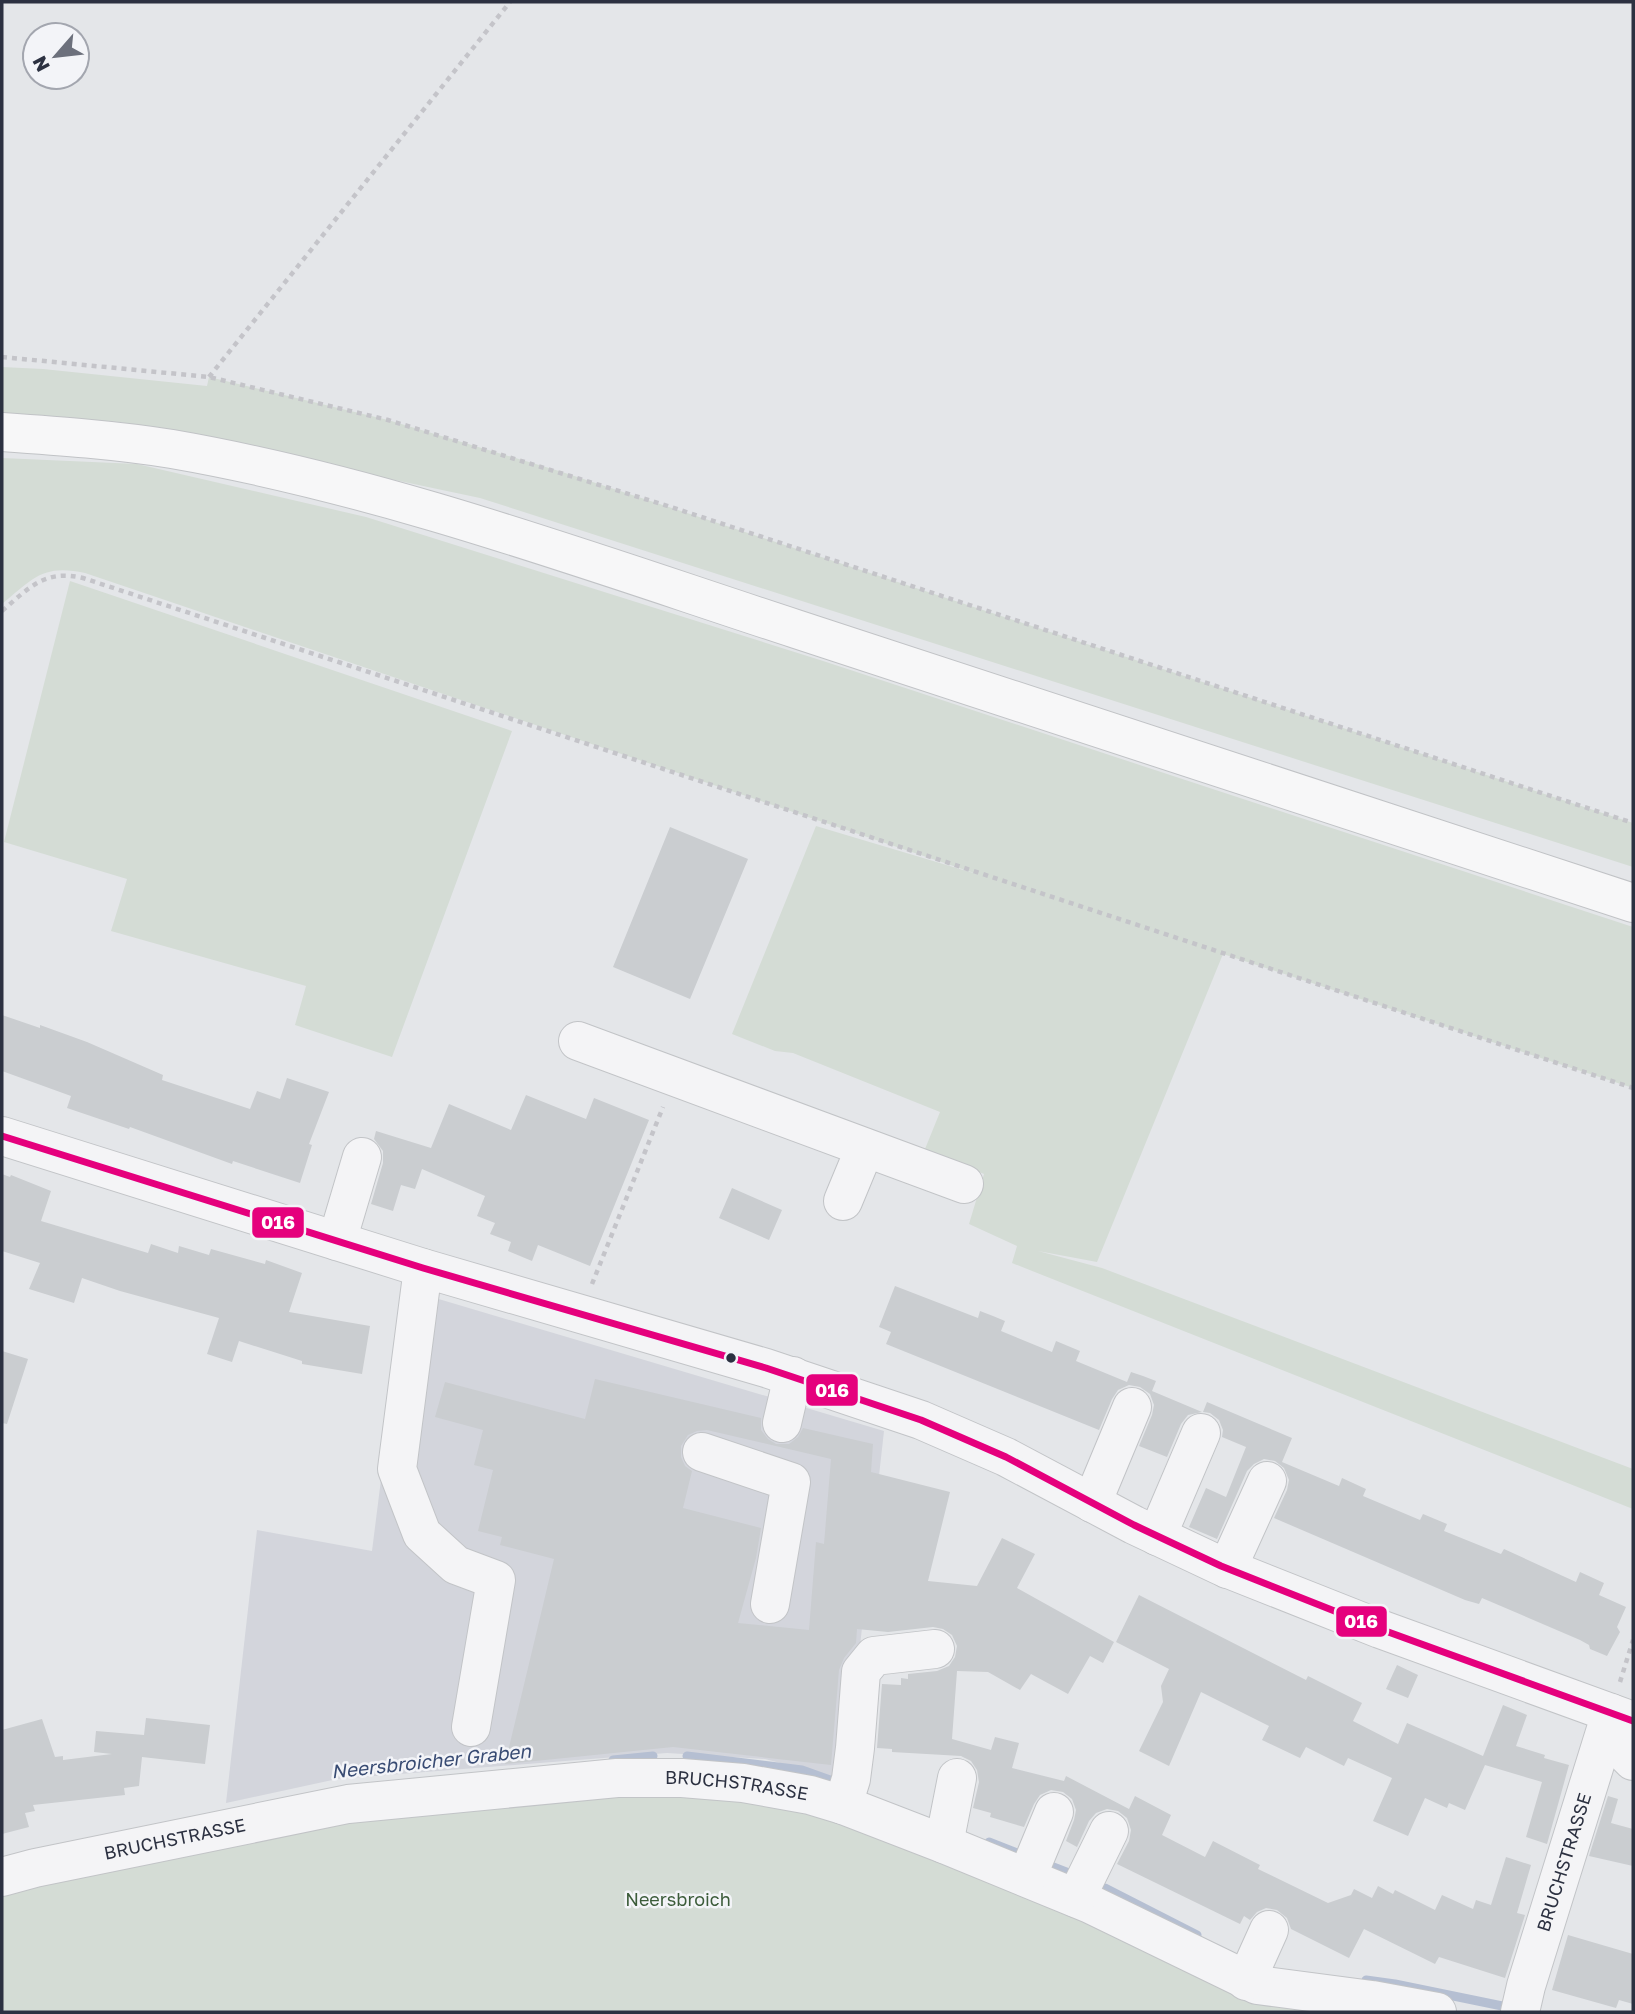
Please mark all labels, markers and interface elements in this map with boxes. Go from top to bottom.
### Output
north arrow [21,21,91,91]
text: N [27,52,54,76]
line badge: 016 [251,1206,305,1239]
text: 016 [261,1210,295,1233]
unlabelled marker [724,1351,738,1365]
line badge: 016 [805,1373,859,1407]
text: 016 [815,1378,849,1401]
line badge: 016 [1335,1605,1388,1638]
text: 016 [1344,1609,1378,1632]
water label: Neersbroicher Graben [330,1738,533,1782]
street label: BRUCHSTRASSE [665,1766,810,1804]
street label: BRUCHSTRASSE [1532,1790,1595,1934]
street label: BRUCHSTRASSE [102,1813,247,1864]
park label: Neersbroich [625,1888,731,1910]

